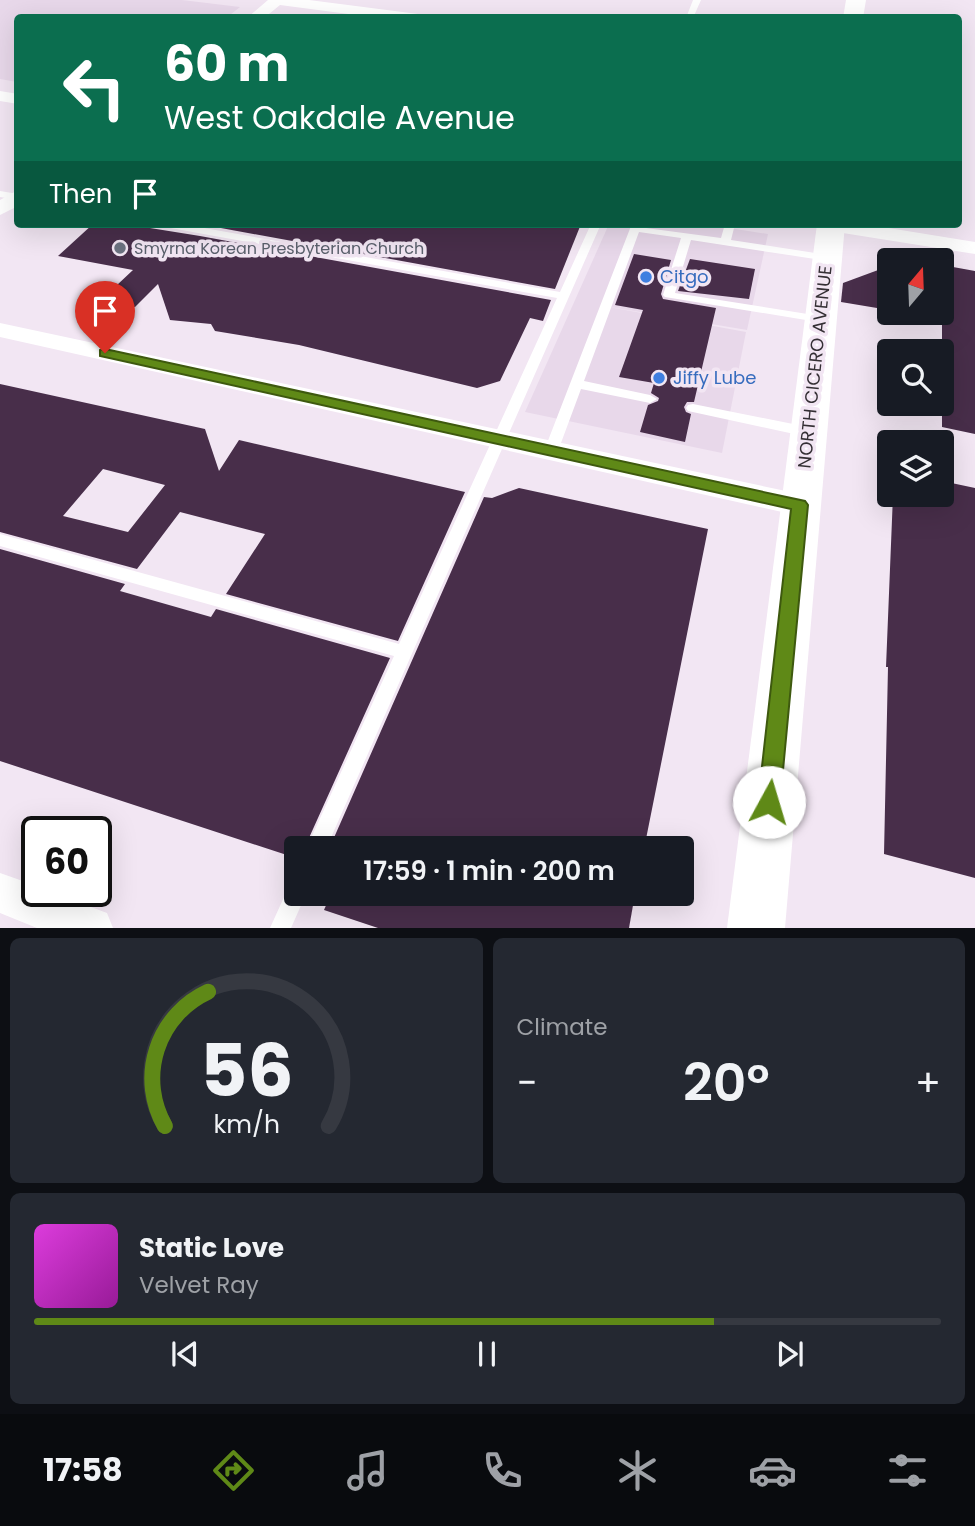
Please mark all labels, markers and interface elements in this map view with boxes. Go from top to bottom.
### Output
text: 60 m [164,30,289,98]
icon: left [49,42,140,133]
text: West Oakdale Avenue [164,95,515,140]
icon: arrive [126,175,164,213]
text: Then [49,176,112,212]
place label: Smyrna Korean Presbyterian Church [134,237,424,260]
marker: Smyrna Korean Presbyterian Church [112,240,128,256]
north arrow [877,248,954,326]
map controls [877,248,954,507]
place label: Citgo [660,264,709,289]
street label: NORTH CICERO AVENUE [791,264,838,470]
marker: Citgo [638,269,654,285]
pin [75,281,135,353]
icon: arrive [86,292,124,330]
button: search [877,339,954,416]
place label: Jiffy Lube [673,365,756,390]
marker: Jiffy Lube [651,370,667,386]
button: layers [877,430,954,507]
position arrow [732,765,806,839]
speed limit sign: 60 [21,816,112,907]
text: 17:59 · 1 min · 200 m [363,853,615,889]
text: Climate [517,1011,607,1043]
text: 56 [199,1021,293,1122]
text: 20° [683,1046,770,1119]
text: − [517,1056,537,1109]
text: + [915,1056,941,1109]
text: km/h [213,1107,280,1142]
text: Static Love [139,1230,284,1266]
text: Velvet Ray [139,1269,259,1301]
icon: previous [166,1335,204,1373]
icon: pause [468,1335,506,1373]
icon: next [771,1335,809,1373]
icon: directions [209,1446,258,1495]
icon: music [343,1446,392,1495]
icon: phone [478,1446,527,1495]
icon: climate [613,1446,662,1495]
icon: car [748,1446,797,1495]
icon: filters [883,1446,932,1495]
text: 17:58 [43,1447,123,1492]

